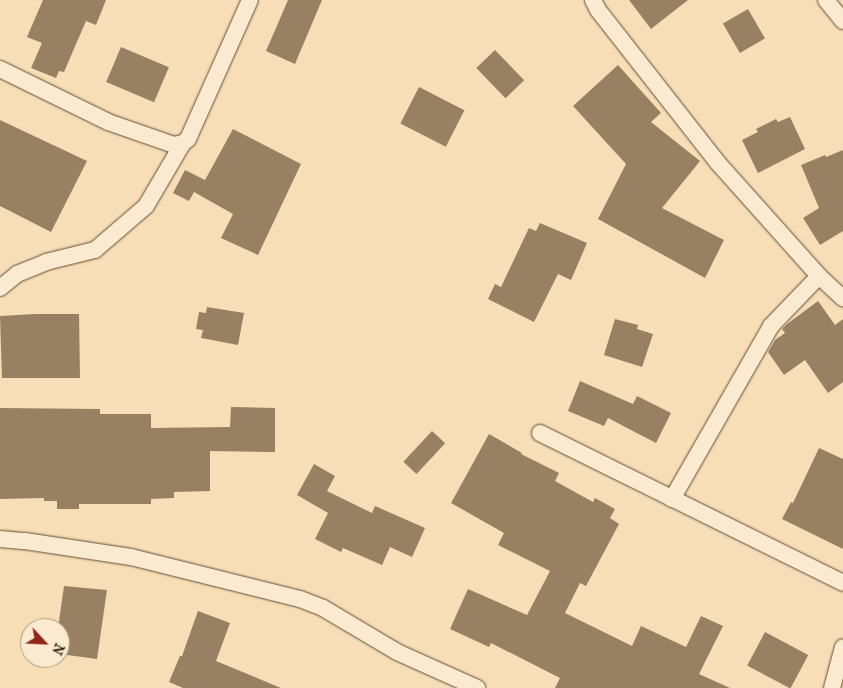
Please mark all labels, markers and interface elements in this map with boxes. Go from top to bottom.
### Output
north arrow [20,618,70,668]
text: N [48,641,68,658]

